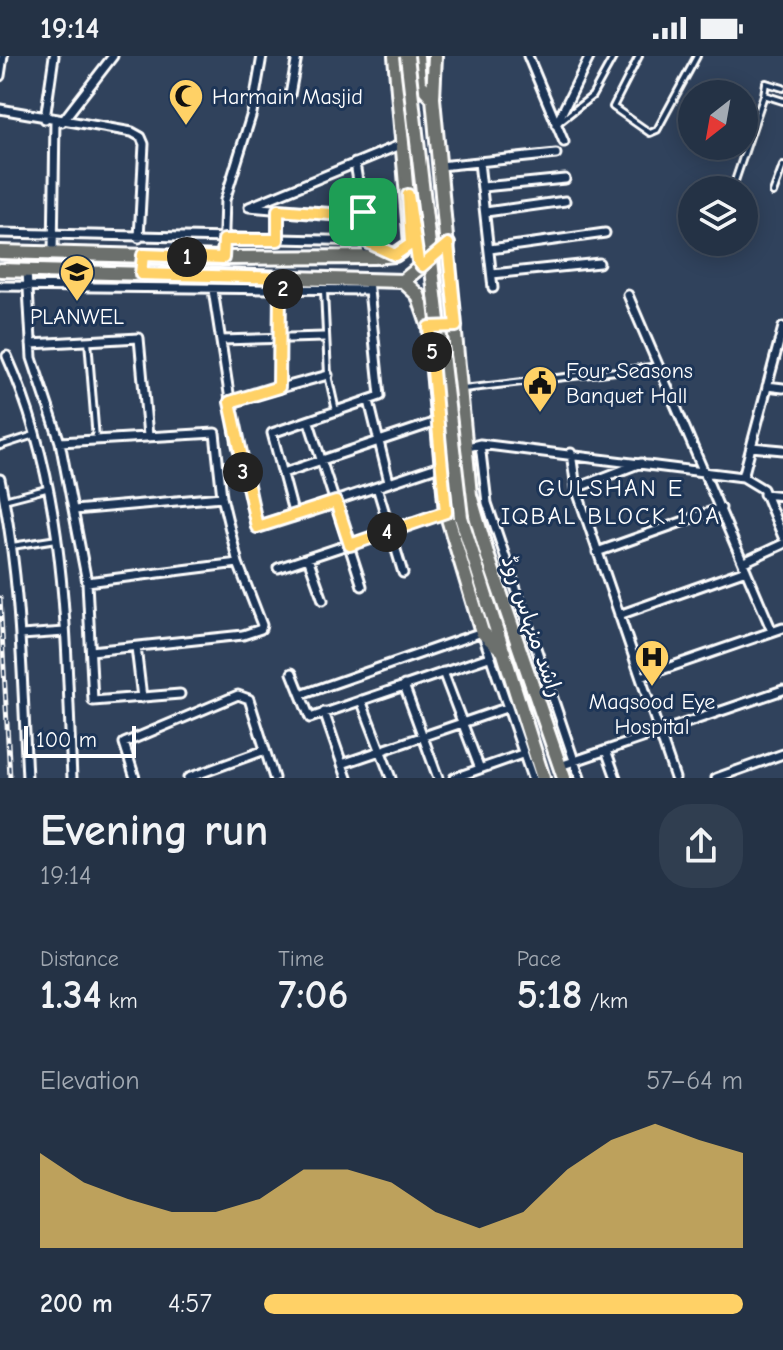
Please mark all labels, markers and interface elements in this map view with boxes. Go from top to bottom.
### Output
text: 19:14 [40,11,99,46]
mosque icon: Harmain Masjid [167,77,205,127]
north arrow [678,80,758,160]
map controls [678,80,758,256]
place label: Harmain Masjid [212,84,363,110]
button: layers [678,176,758,256]
pin [329,178,397,246]
icon: arrive [341,190,385,234]
pin: 1 [167,237,207,277]
text: 1 [183,244,191,270]
school or university icon: PLANWEL [58,253,96,303]
pin: 2 [263,269,303,309]
text: 2 [278,276,288,302]
place label: PLANWEL [30,304,124,330]
pin: 5 [412,332,452,372]
text: 5 [426,339,438,365]
place label: Four Seasons Banquet Hall [566,358,693,409]
public building icon: Four Seasons Banquet Hall [521,364,559,414]
pin: 3 [223,452,263,492]
text: 3 [238,459,248,485]
district label: GULSHAN E IQBAL BLOCK 10A [501,474,721,530]
pin: 4 [367,512,407,552]
text: 4 [382,519,392,545]
street label: راشد منہاس روڈ [495,552,568,701]
hospital icon: Maqsood Eye Hospital [633,638,671,688]
place label: Maqsood Eye Hospital [589,689,715,740]
scale bar [24,722,136,758]
text: 100 m [36,727,97,753]
button: share [659,804,743,888]
text: Evening run [40,805,268,856]
text: 19:14 [40,861,92,891]
text: Distance [40,946,119,972]
text: Time [278,946,324,972]
text: Pace [517,946,561,972]
text: 1.34 [40,972,101,1018]
text: 7:06 [278,972,348,1018]
text: 5:18 [517,972,582,1018]
text: km [101,988,138,1014]
text: /km [582,988,628,1014]
text: Elevation [40,1066,140,1096]
text: 57–64 m [646,1066,743,1096]
text: 200 m [40,1289,113,1319]
text: 4:57 [168,1289,212,1319]

